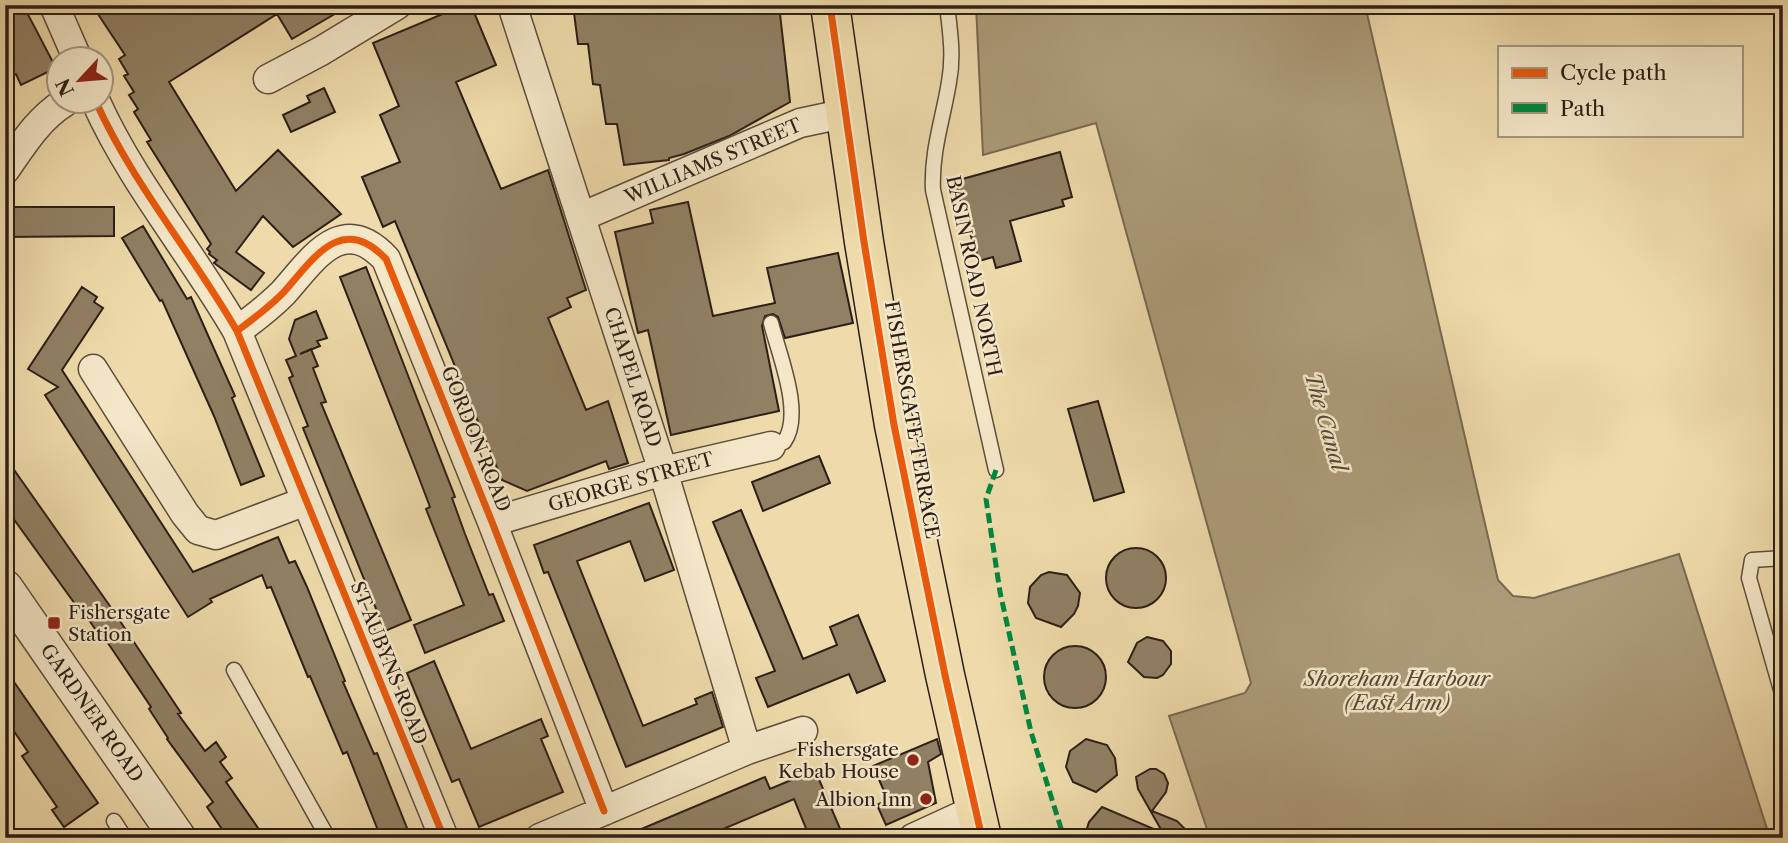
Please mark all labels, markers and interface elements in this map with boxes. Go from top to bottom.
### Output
north arrow [46,46,116,116]
legend [1498,46,1742,136]
text: Cycle path [1560,60,1667,85]
text: N [51,75,79,100]
text: Path [1560,96,1605,121]
street label: WILLIAMS STREET [620,113,805,209]
street label: BASIN ROAD NORTH [941,173,1007,379]
street label: FISHERSGATE TERRACE [880,299,944,541]
street label: CHAPEL ROAD [600,304,666,450]
street label: GORDON ROAD [436,363,516,515]
water label: The Canal [1300,370,1353,476]
street label: GEORGE STREET [546,447,717,517]
street label: ST AUBYNS ROAD [346,578,432,748]
place label: Fishersgate Station [68,601,171,646]
marker: Fishersgate Station [46,615,62,631]
street label: GARDNER ROAD [36,639,148,787]
water label: Shoreham Harbour (East Arm) [1302,666,1491,715]
place label: Fishersgate Kebab House [778,738,899,783]
marker: Fishersgate Kebab House [905,752,921,768]
place label: Albion Inn [814,788,912,811]
marker: Albion Inn [918,791,934,807]

